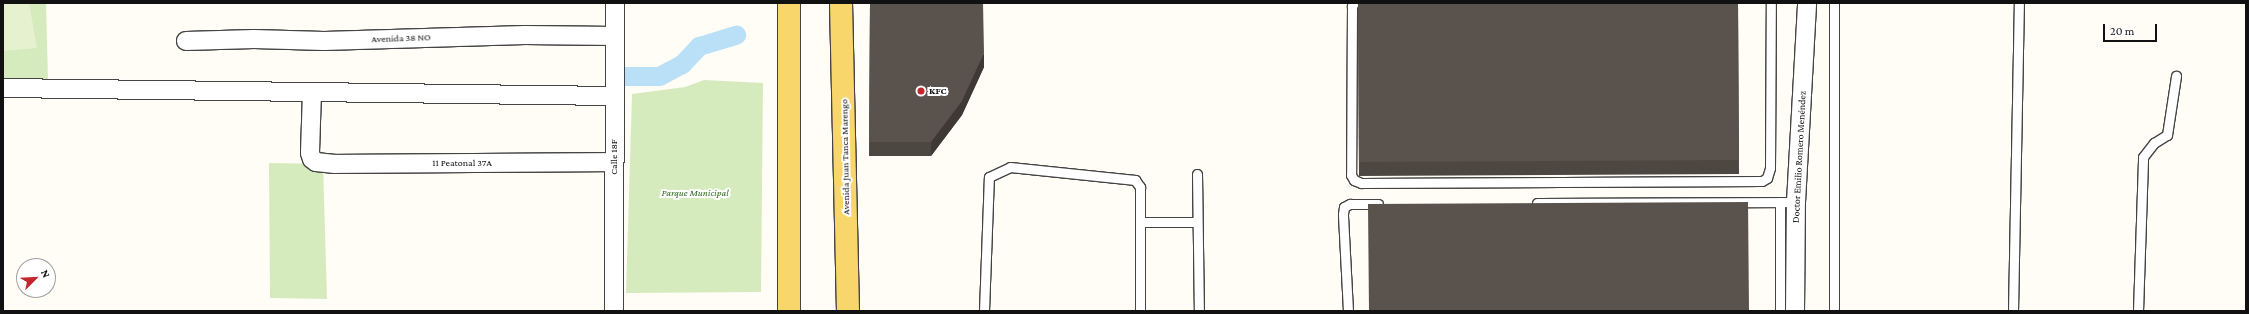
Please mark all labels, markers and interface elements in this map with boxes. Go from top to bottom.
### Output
scale bar [2105,16,2159,42]
text: 20 m [2110,24,2134,38]
street label: Avenida 38 NO [371,31,431,45]
place label: KFC [929,85,947,97]
marker: KFC [916,86,926,96]
street label: Doctor Emilio Romero Menéndez [1790,91,1808,223]
street label: Avenida Juan Tanca Marengo [838,99,852,215]
street label: Calle 18F [608,139,620,175]
street label: 11 Peatonal 37A [432,157,492,169]
park label: Parque Municipal [661,187,729,199]
north arrow [16,258,56,298]
text: N [39,268,53,279]

